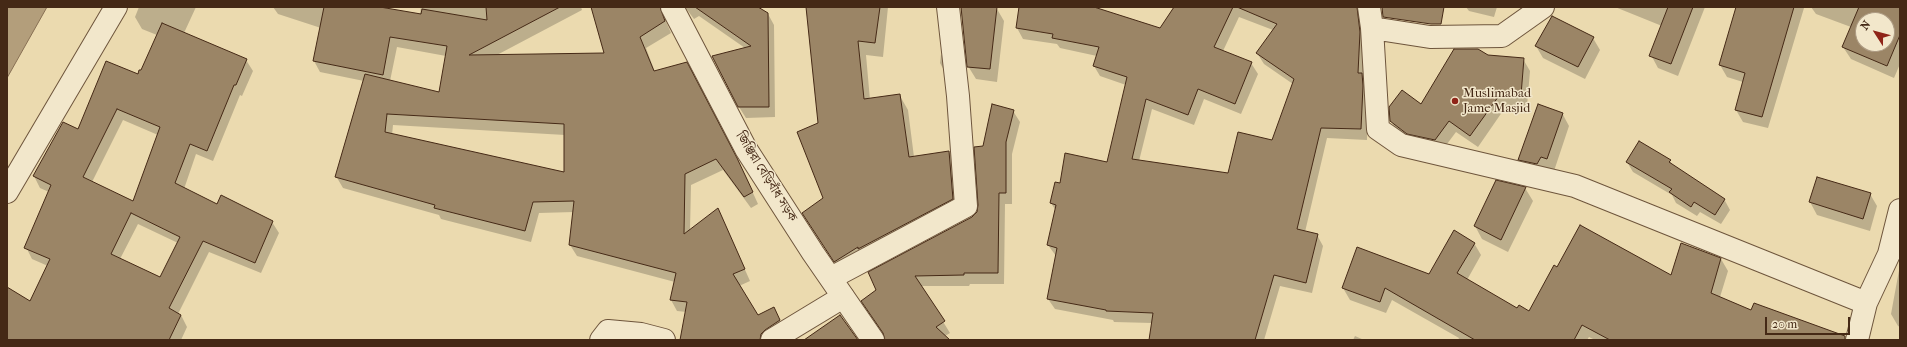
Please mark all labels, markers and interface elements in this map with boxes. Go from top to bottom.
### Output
north arrow [1855,12,1895,52]
text: N [1858,18,1873,32]
place label: Muslimabad Jame Masjid [1463,86,1531,117]
marker: Muslimabad Jame Masjid [1450,96,1460,106]
street label: জিঞ্জিরা বেড়িবাঁধ সড়ক [732,129,800,225]
scale bar [1767,309,1852,335]
text: 20 m [1772,317,1797,331]

